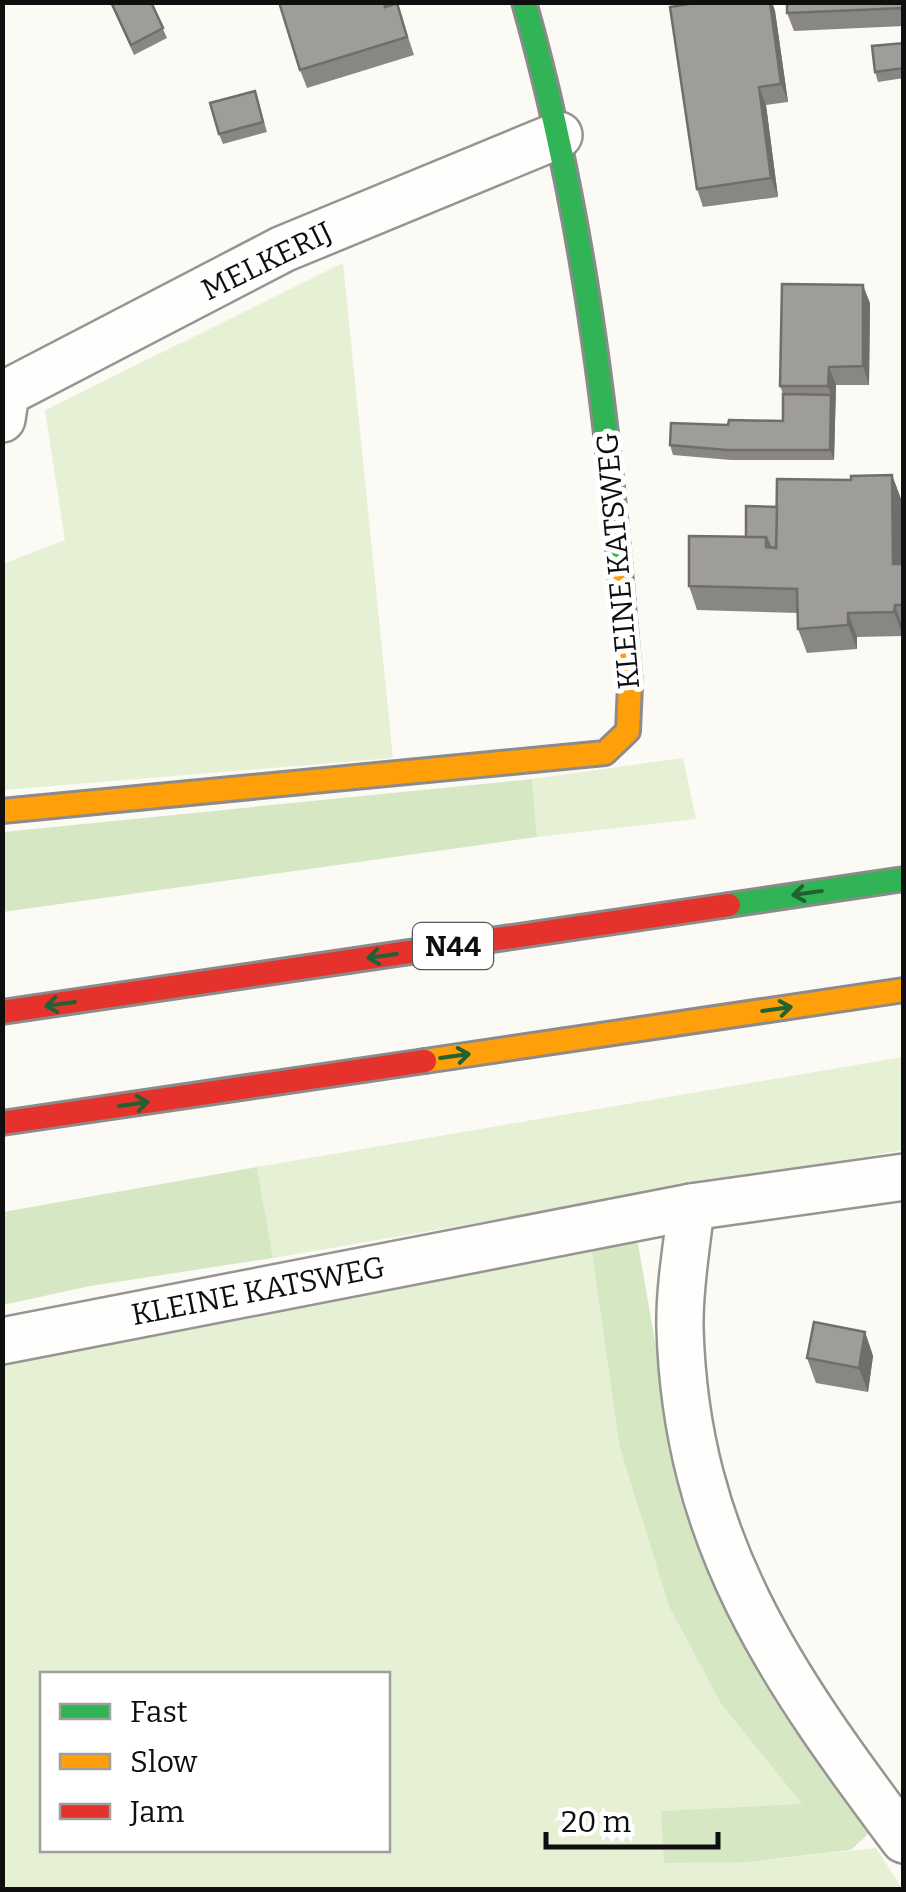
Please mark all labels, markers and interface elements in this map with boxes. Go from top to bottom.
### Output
street label: MELKERIJ [196,214,338,308]
street label: KLEINE KATSWEG [589,431,647,691]
one-way arrow [791,885,824,903]
road number: N44 [413,923,493,969]
one-way arrow [366,948,398,966]
one-way arrow [45,996,77,1014]
one-way arrow [760,999,792,1018]
one-way arrow [438,1047,471,1065]
one-way arrow [117,1094,149,1112]
street label: KLEINE KATSWEG [128,1249,388,1333]
legend [40,1672,390,1852]
text: Fast [130,1694,188,1730]
text: Slow [130,1744,198,1780]
scale bar [546,1787,718,1849]
text: Jam [129,1794,185,1830]
text: 20 m [561,1804,632,1840]

